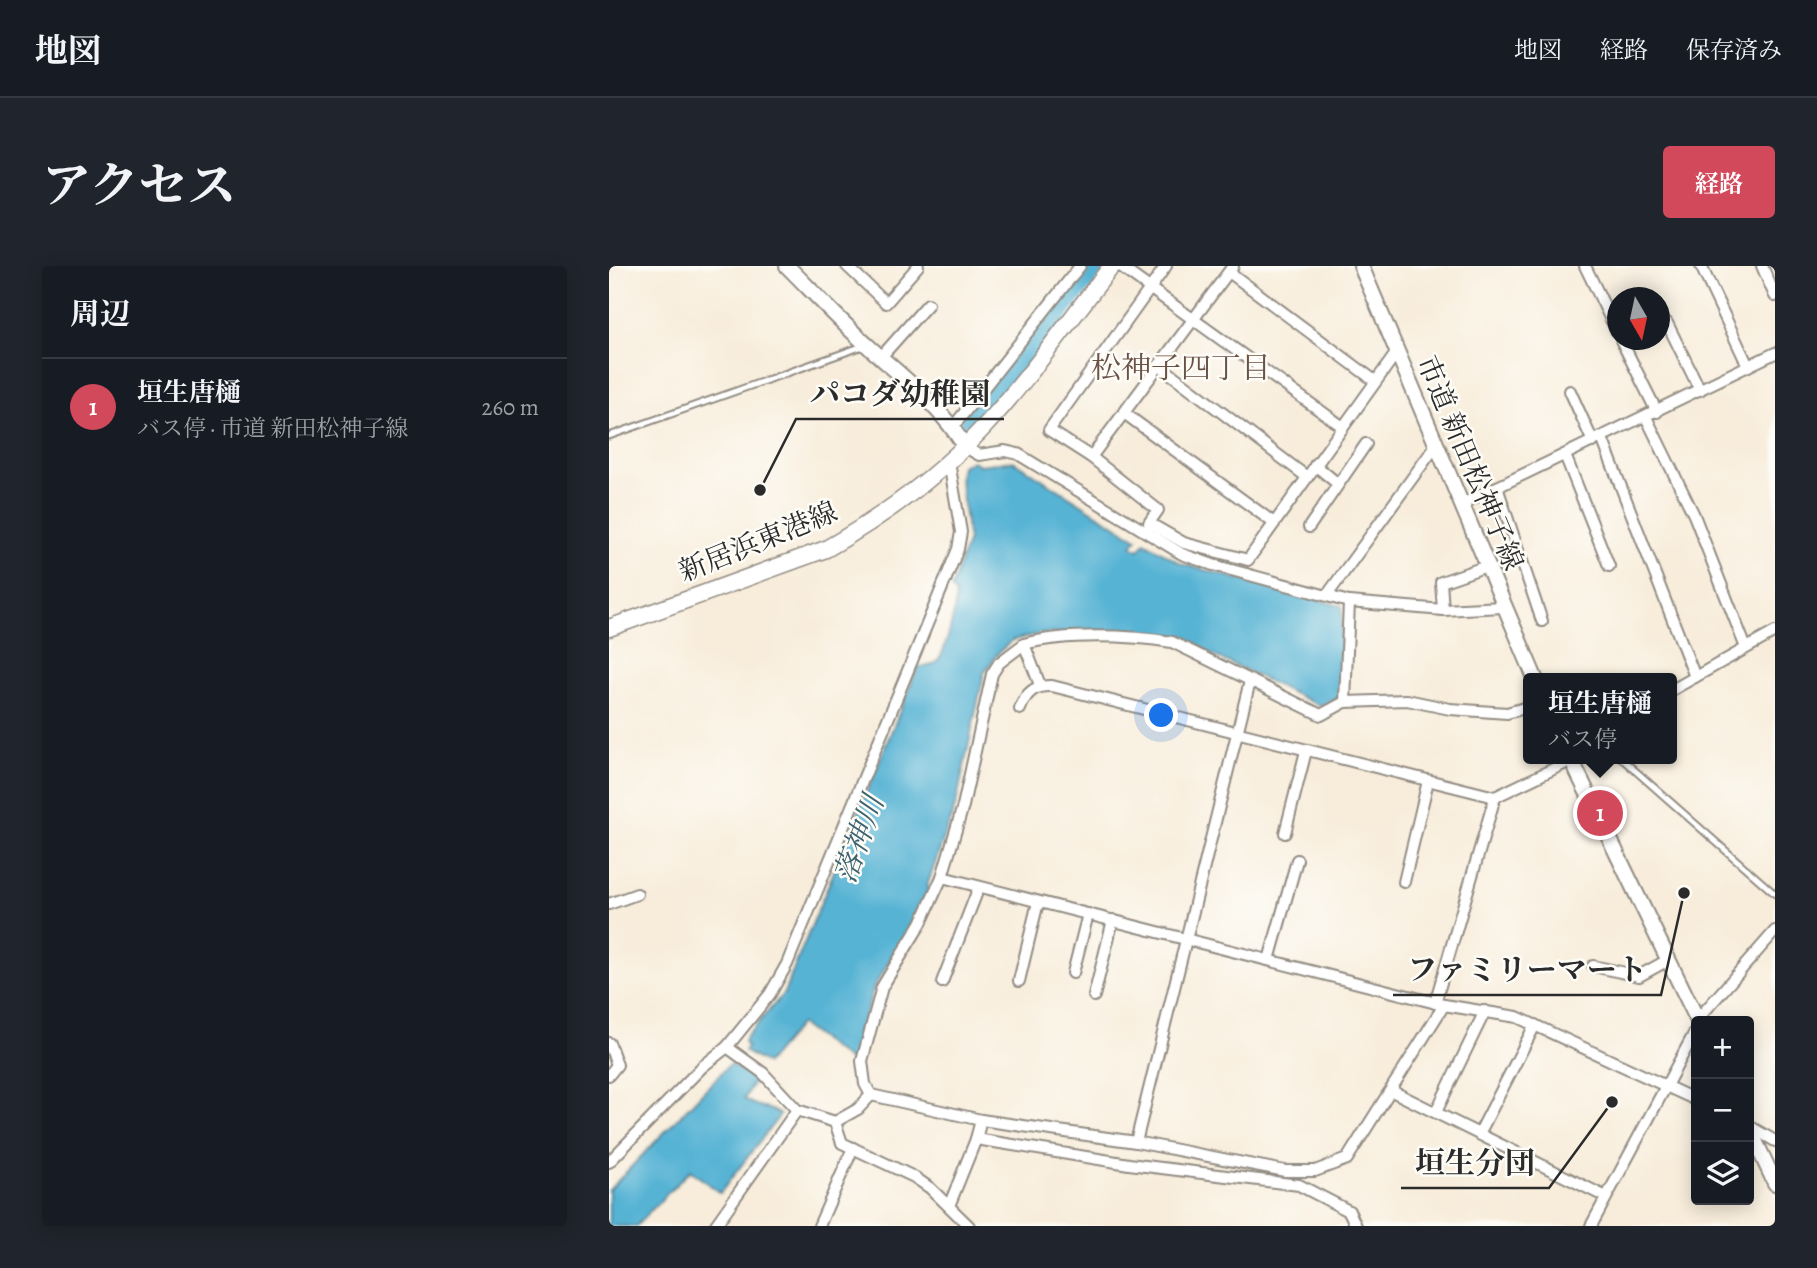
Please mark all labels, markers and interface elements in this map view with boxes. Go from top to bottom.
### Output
text: 地図 [35,28,101,73]
text: 地図 [1514,34,1562,66]
text: 経路 [1600,34,1648,66]
text: 保存済み [1686,34,1782,66]
button: 経路 [1663,146,1775,218]
text: アクセス [42,152,237,219]
north arrow [1607,287,1670,350]
text: 周辺 [70,294,130,334]
district label: 松神子四丁目 [1091,348,1271,388]
street label: 市道 新田松神子線 [1408,350,1532,576]
callout: パコダ幼稚園 [796,368,1004,419]
text: パコダ幼稚園 [810,374,990,414]
text: 垣生唐樋 [137,375,241,410]
text: 1 [89,392,97,423]
text: 260 m [481,392,539,423]
text: バス停 · 市道 新田松神子線 [137,413,408,444]
street label: 新居浜東港線 [673,493,843,591]
popup [1523,673,1677,764]
text: 垣生唐樋 [1548,686,1652,721]
your location [1144,698,1178,732]
text: バス停 [1548,724,1617,755]
water label: 落神川 [825,787,894,888]
pin: 1 [1577,787,1623,839]
callout: ファミリーマート [1393,944,1661,995]
text: ファミリーマート [1407,950,1647,990]
map controls [1691,1016,1754,1205]
button: + [1691,1016,1754,1079]
button: − [1691,1079,1754,1142]
callout: 垣生分団 [1401,1137,1549,1188]
button: layers [1691,1142,1754,1205]
text: 垣生分団 [1415,1143,1535,1183]

